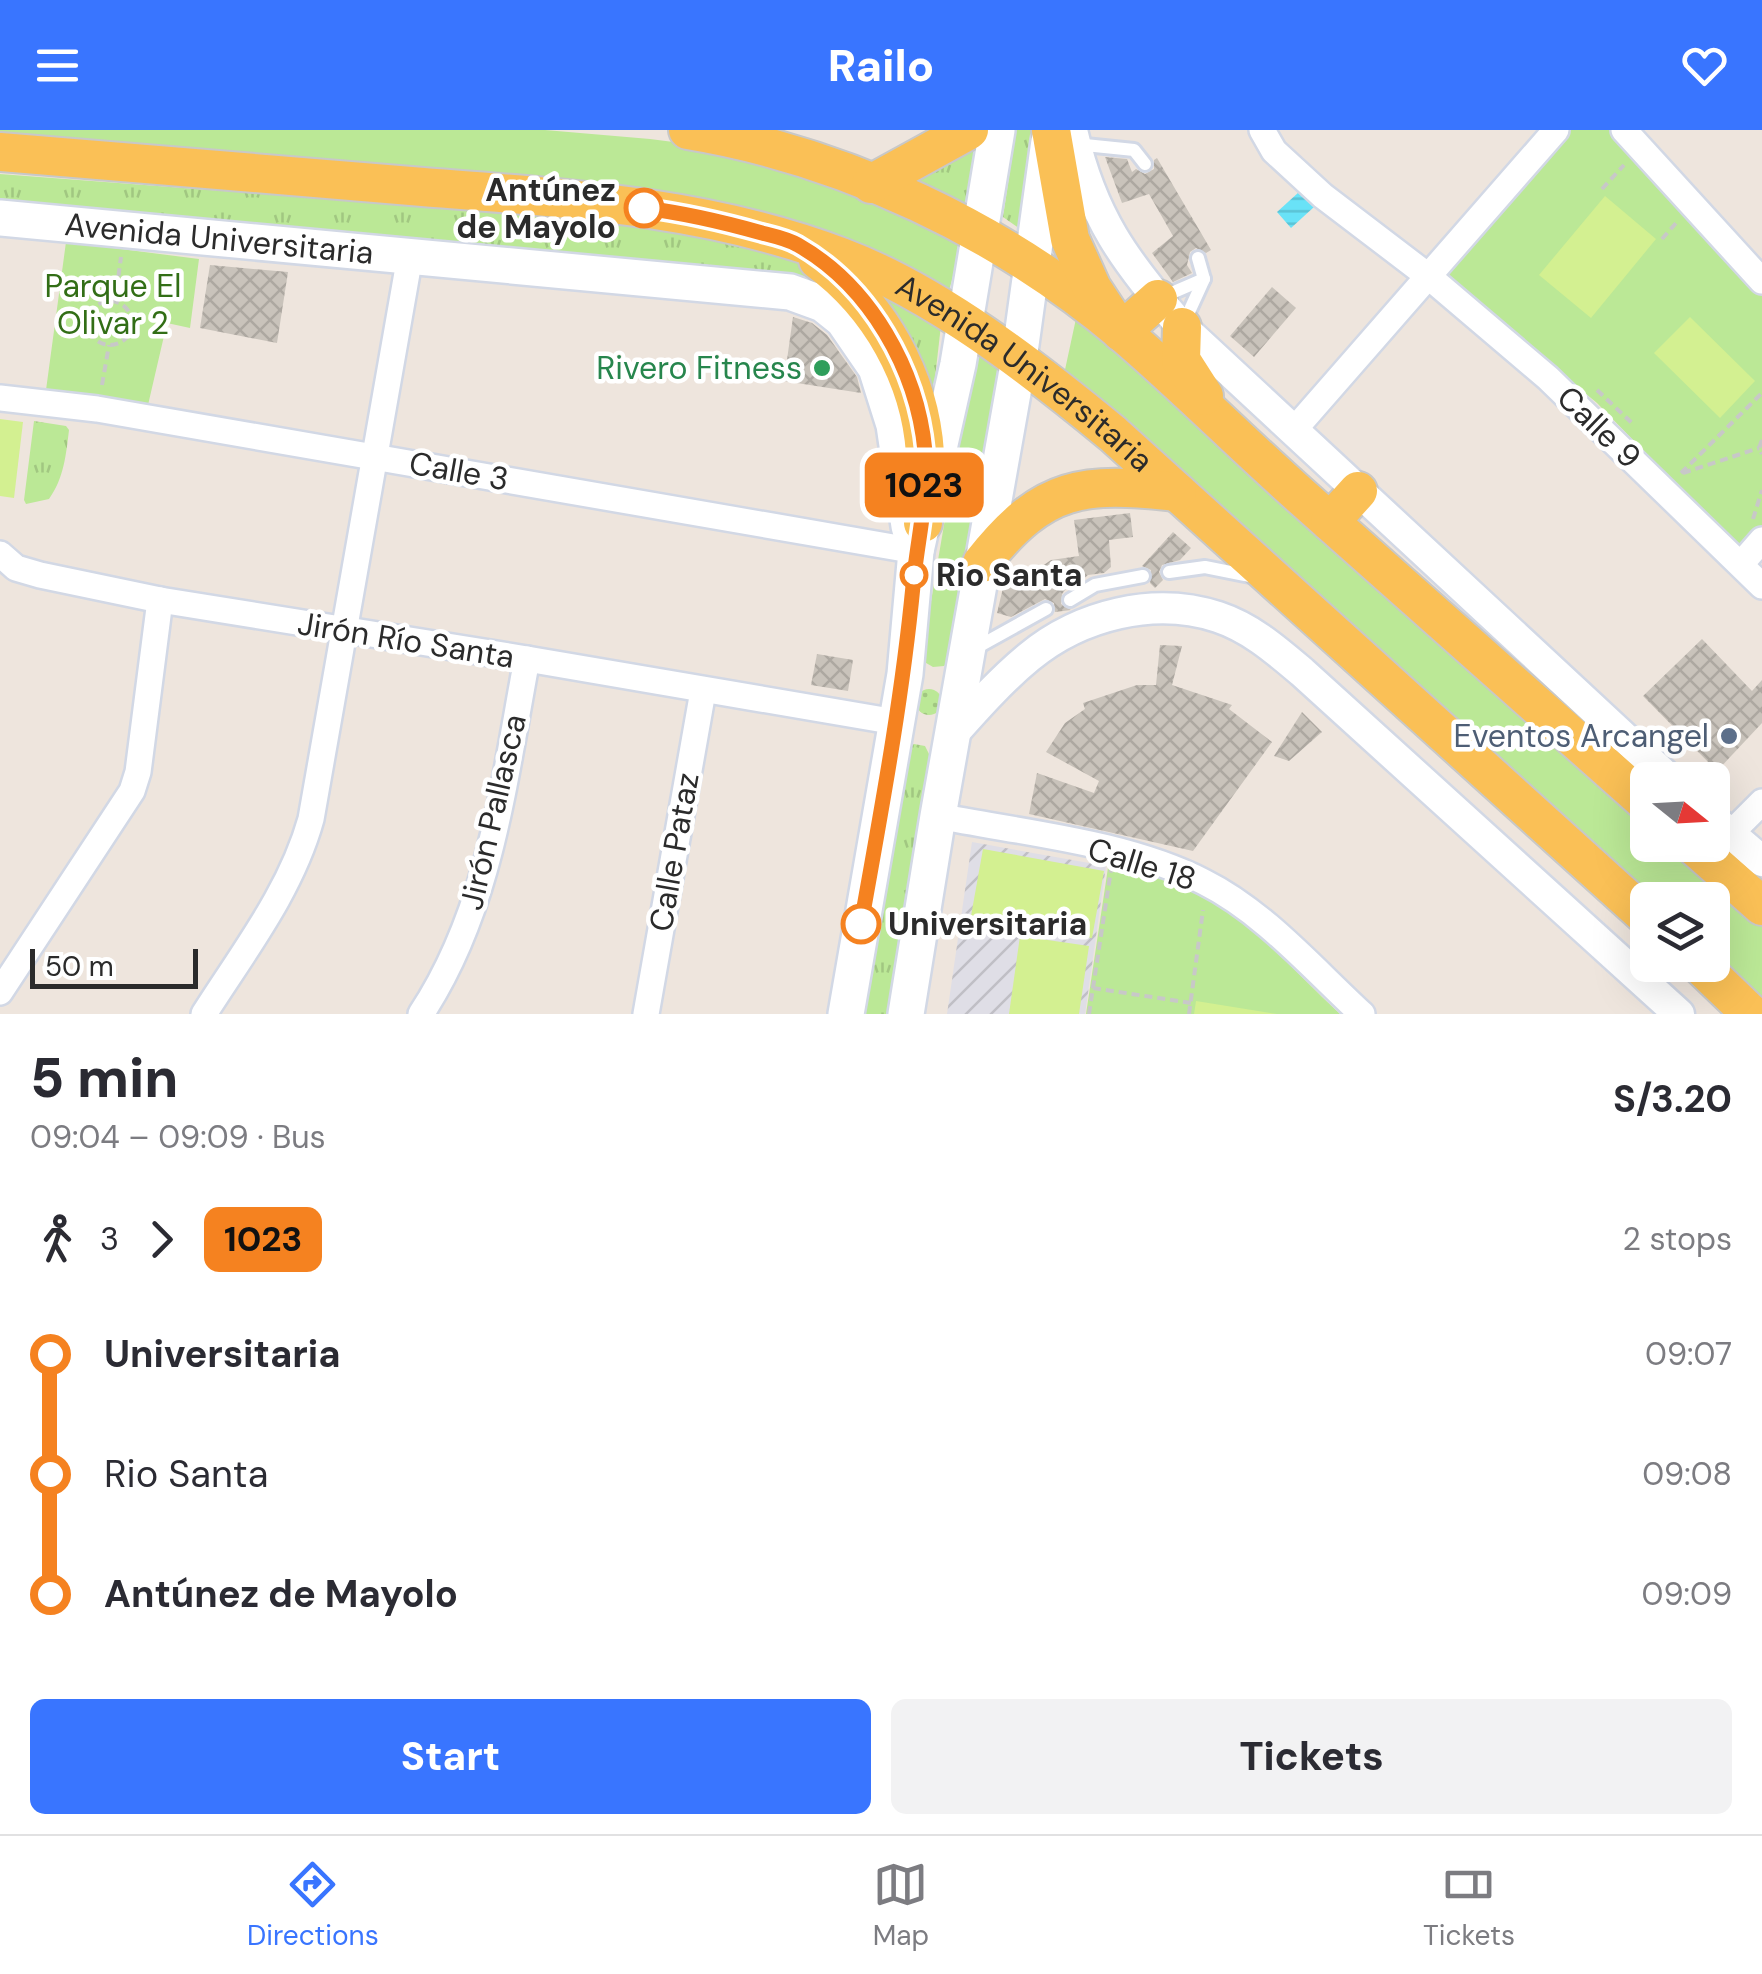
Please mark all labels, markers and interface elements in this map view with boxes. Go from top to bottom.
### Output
text: Railo [828,36,934,95]
icon: menu [30,38,85,93]
icon: heart [1677,38,1732,93]
place label: Antúnez de Mayolo [456,169,616,248]
marker: Antúnez de Mayolo [625,189,663,227]
street label: Avenida Universitaria [63,203,375,274]
street label: Avenida Universitaria [889,264,1162,481]
park label: Parque El Olivar 2 [45,265,181,344]
place label: Rivero Fitness [596,347,802,389]
marker: Rivero Fitness [811,357,833,379]
street label: Calle 9 [1548,377,1650,477]
street label: Calle 3 [406,442,512,500]
line badge: 1023 [854,452,994,518]
text: 1023 [885,462,963,508]
place label: Rio Santa [936,554,1082,596]
marker: Rio Santa [901,562,927,588]
street label: Jirón Río Santa [295,602,517,678]
street label: Jirón Pallasca [450,710,536,914]
place label: Eventos Arcangel [1454,715,1709,757]
marker: Eventos Arcangel [1718,725,1740,747]
north arrow [1630,762,1730,862]
map controls [1630,762,1730,982]
street label: Calle Pataz [639,769,709,935]
street label: Calle 18 [1083,828,1201,900]
button: layers [1630,882,1730,982]
place label: Universitaria [888,903,1087,945]
marker: Universitaria [842,905,880,943]
scale bar [30,944,198,988]
text: 50 m [45,948,114,985]
text: 5 min [30,1042,178,1114]
text: S/3.20 [1613,1074,1732,1124]
text: 09:04 – 09:09 · Bus [30,1116,326,1158]
icon: walk [30,1212,85,1267]
icon: forward [134,1212,189,1267]
text: 1023 [224,1216,302,1262]
text: 3 [100,1218,119,1260]
text: 2 stops [1623,1218,1732,1260]
text: Universitaria [104,1329,340,1379]
text: 09:07 [1645,1333,1732,1375]
text: Rio Santa [104,1449,268,1499]
text: 09:08 [1642,1453,1732,1495]
text: Antúnez de Mayolo [104,1569,458,1619]
text: 09:09 [1642,1573,1732,1615]
button: Start [30,1699,871,1814]
button: Tickets [891,1699,1732,1814]
tab: Directions [247,1857,379,1954]
tab: Map [873,1857,929,1954]
tab: Tickets [1423,1857,1515,1954]

